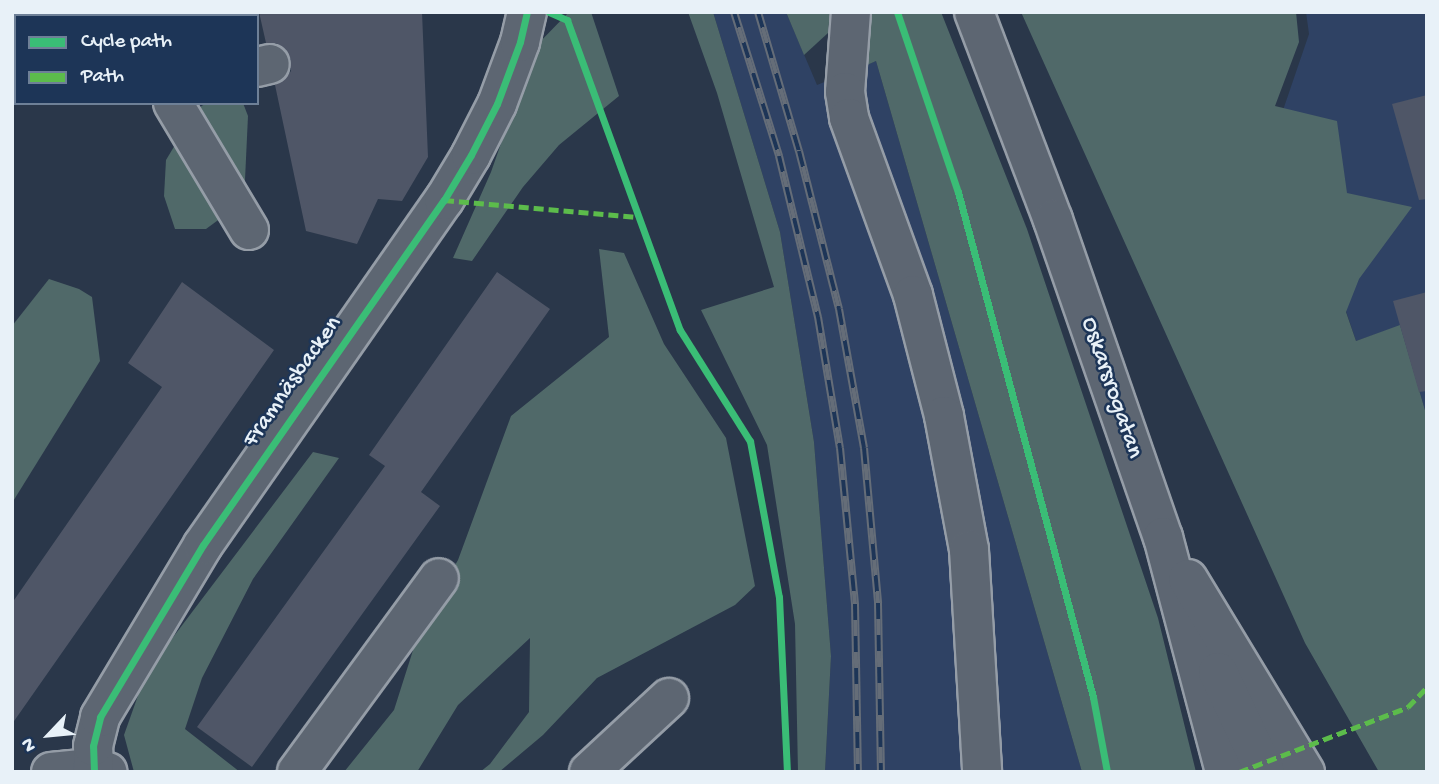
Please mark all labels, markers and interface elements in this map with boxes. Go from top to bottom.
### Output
legend [14,14,259,105]
text: Cycle path [81,30,172,55]
text: Path [81,65,124,90]
street label: Framnäsbacken [237,311,349,453]
street label: Oskarsrogatan [1073,314,1149,462]
north arrow [14,700,84,770]
text: N [17,734,43,755]

